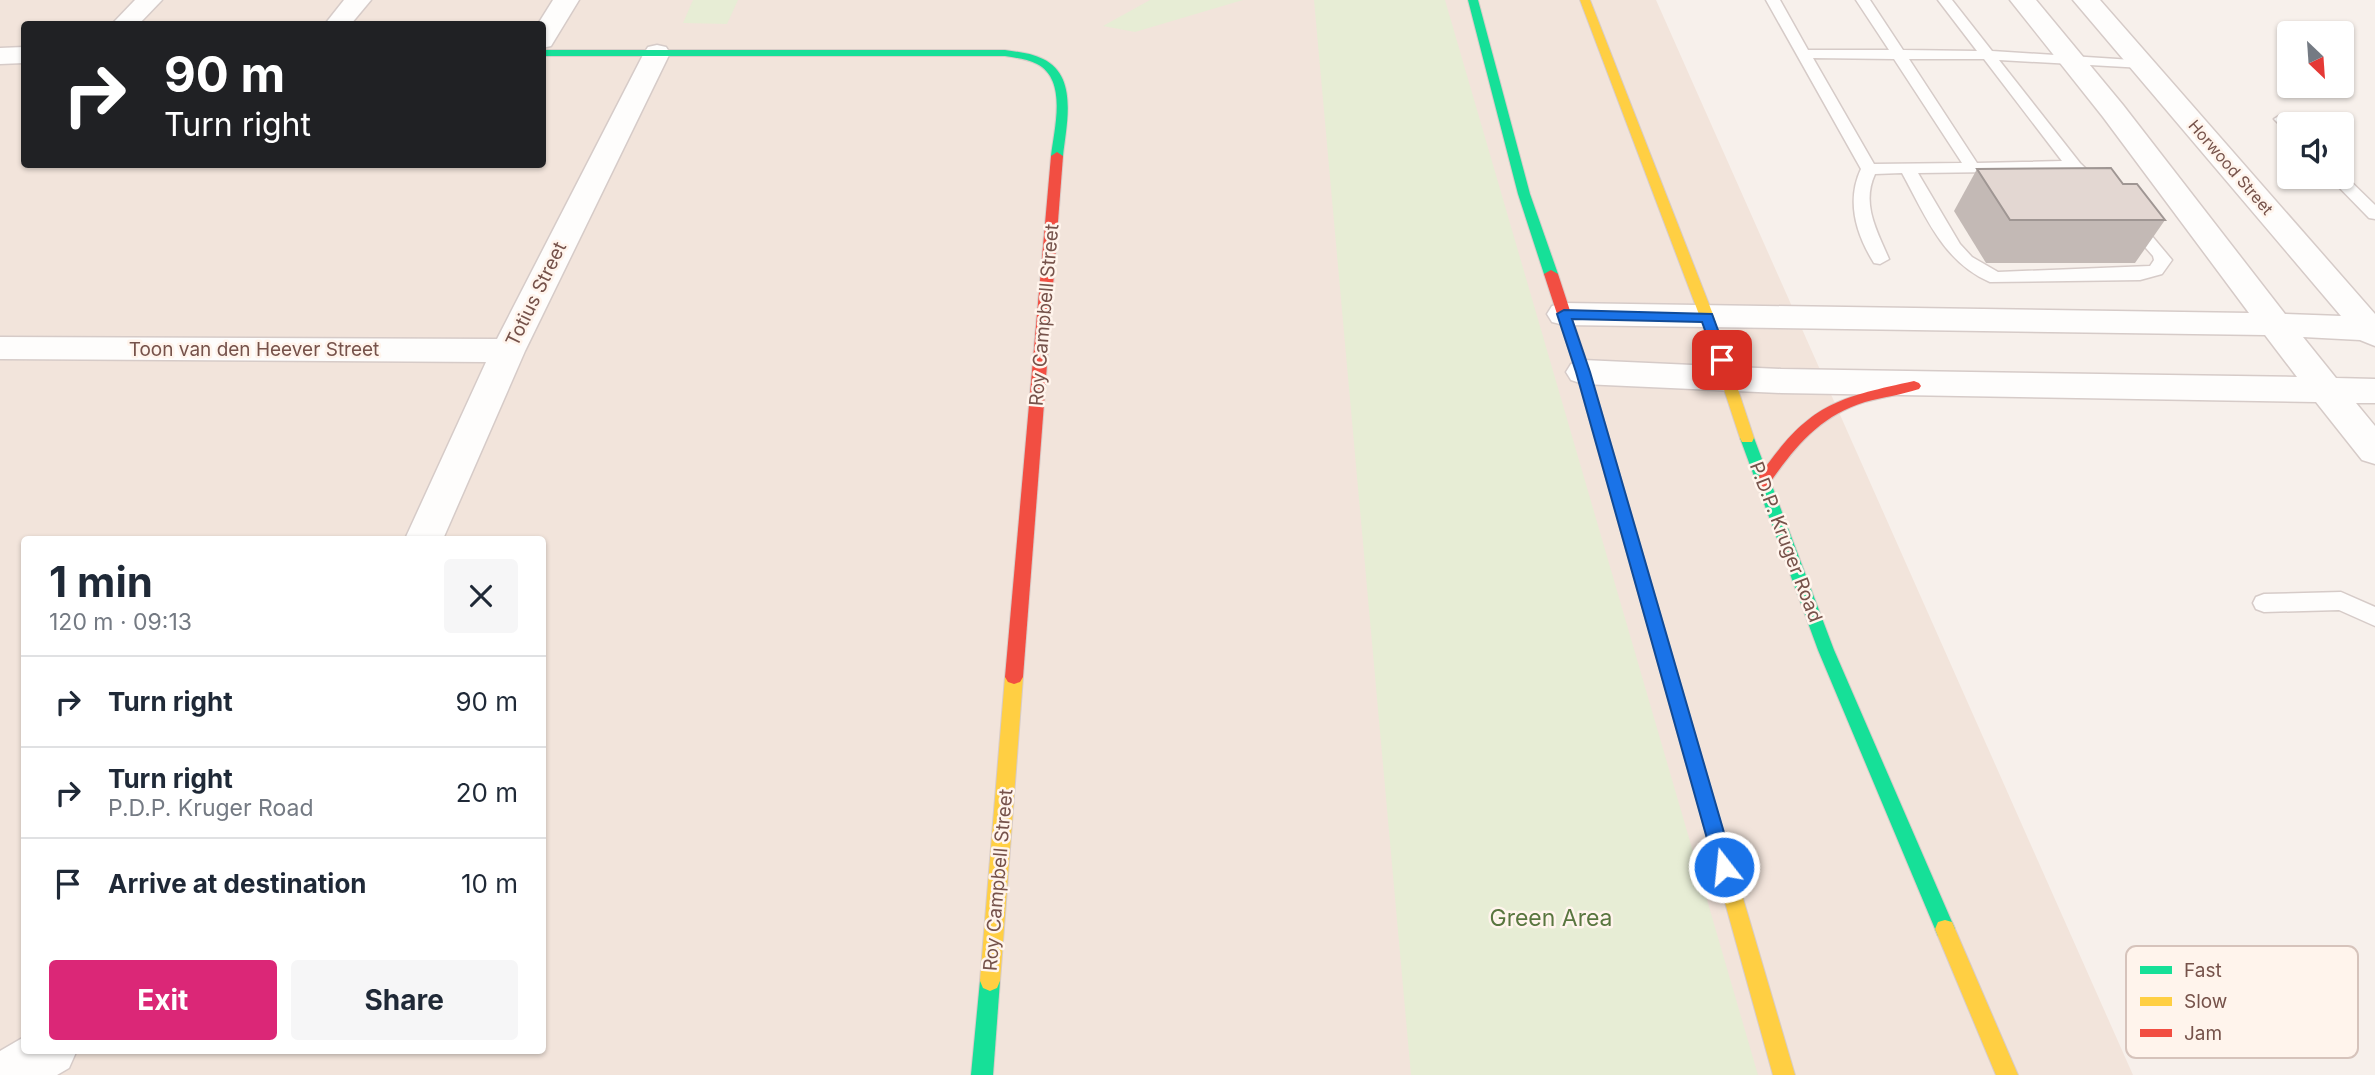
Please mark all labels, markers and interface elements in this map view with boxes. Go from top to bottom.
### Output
north arrow [2277,21,2354,98]
map controls [2277,21,2354,189]
text: 90 m [164,45,285,104]
icon: right [49,49,140,140]
text: Turn right [164,105,311,144]
button: sound [2277,112,2354,189]
street label: Horwood Street [2184,116,2278,218]
street label: Roy Campbell Street [1025,223,1063,407]
street label: Totius Street [501,238,571,350]
pin [1692,330,1752,390]
street label: Toon van den Heever Street [129,338,379,361]
icon: arrive [1703,341,1741,379]
street label: P.D.P. Kruger Road [1745,459,1827,625]
text: 1 min [49,556,153,607]
button: close [444,559,518,633]
text: 120 m · 09:13 [49,608,192,636]
icon: right [49,683,87,721]
text: Turn right [108,686,233,717]
text: 90 m [455,686,518,717]
text: Turn right [108,763,233,794]
icon: right [49,774,87,812]
text: 20 m [456,777,518,808]
street label: Roy Campbell Street [979,788,1017,972]
text: P.D.P. Kruger Road [108,794,314,822]
position arrow [1687,830,1761,904]
icon: arrive [49,865,87,903]
text: Arrive at destination [108,868,367,899]
text: 10 m [461,868,518,899]
park label: Green Area [1489,904,1613,932]
legend [2126,946,2358,1058]
text: Fast [2184,959,2222,982]
button: Exit [49,960,277,1040]
button: Share [291,960,518,1040]
text: Slow [2184,990,2227,1013]
text: Jam [2184,1022,2222,1045]

